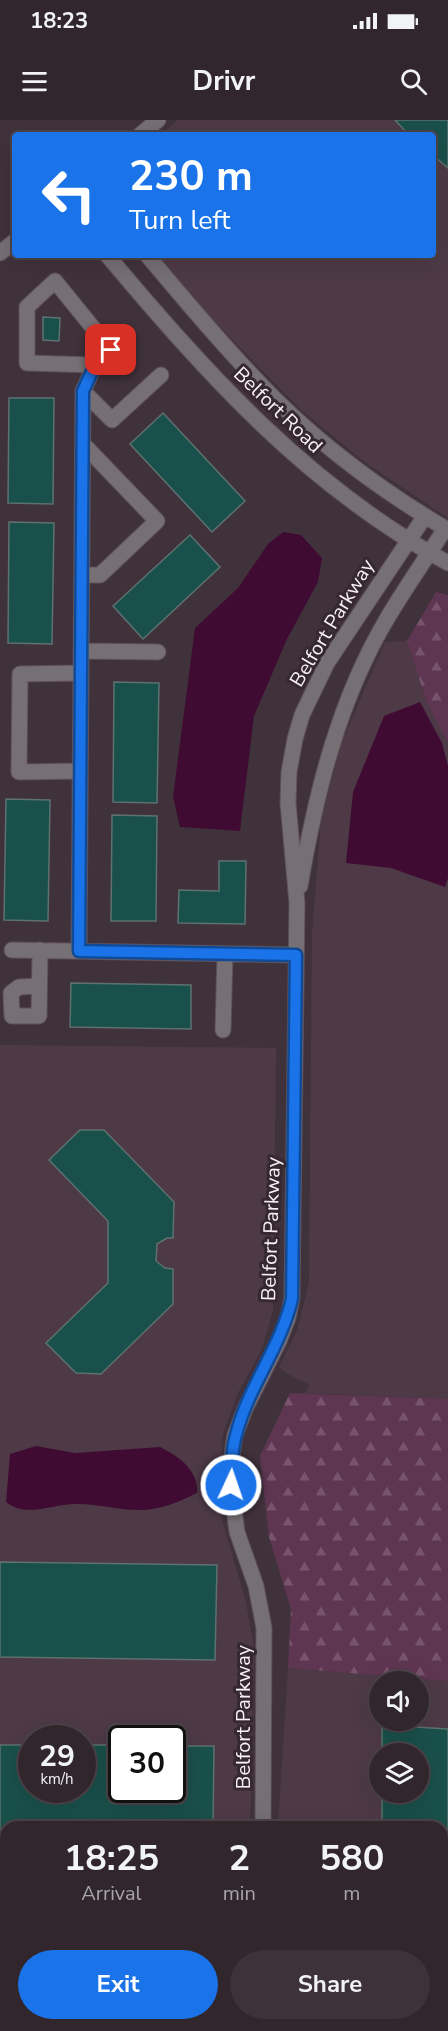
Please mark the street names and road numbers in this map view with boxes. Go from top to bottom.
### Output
street label: Belfort Road [228,361,328,459]
street label: Belfort Parkway [283,554,381,692]
street label: Belfort Parkway [255,1156,287,1302]
street label: Belfort Parkway [230,1644,257,1789]

